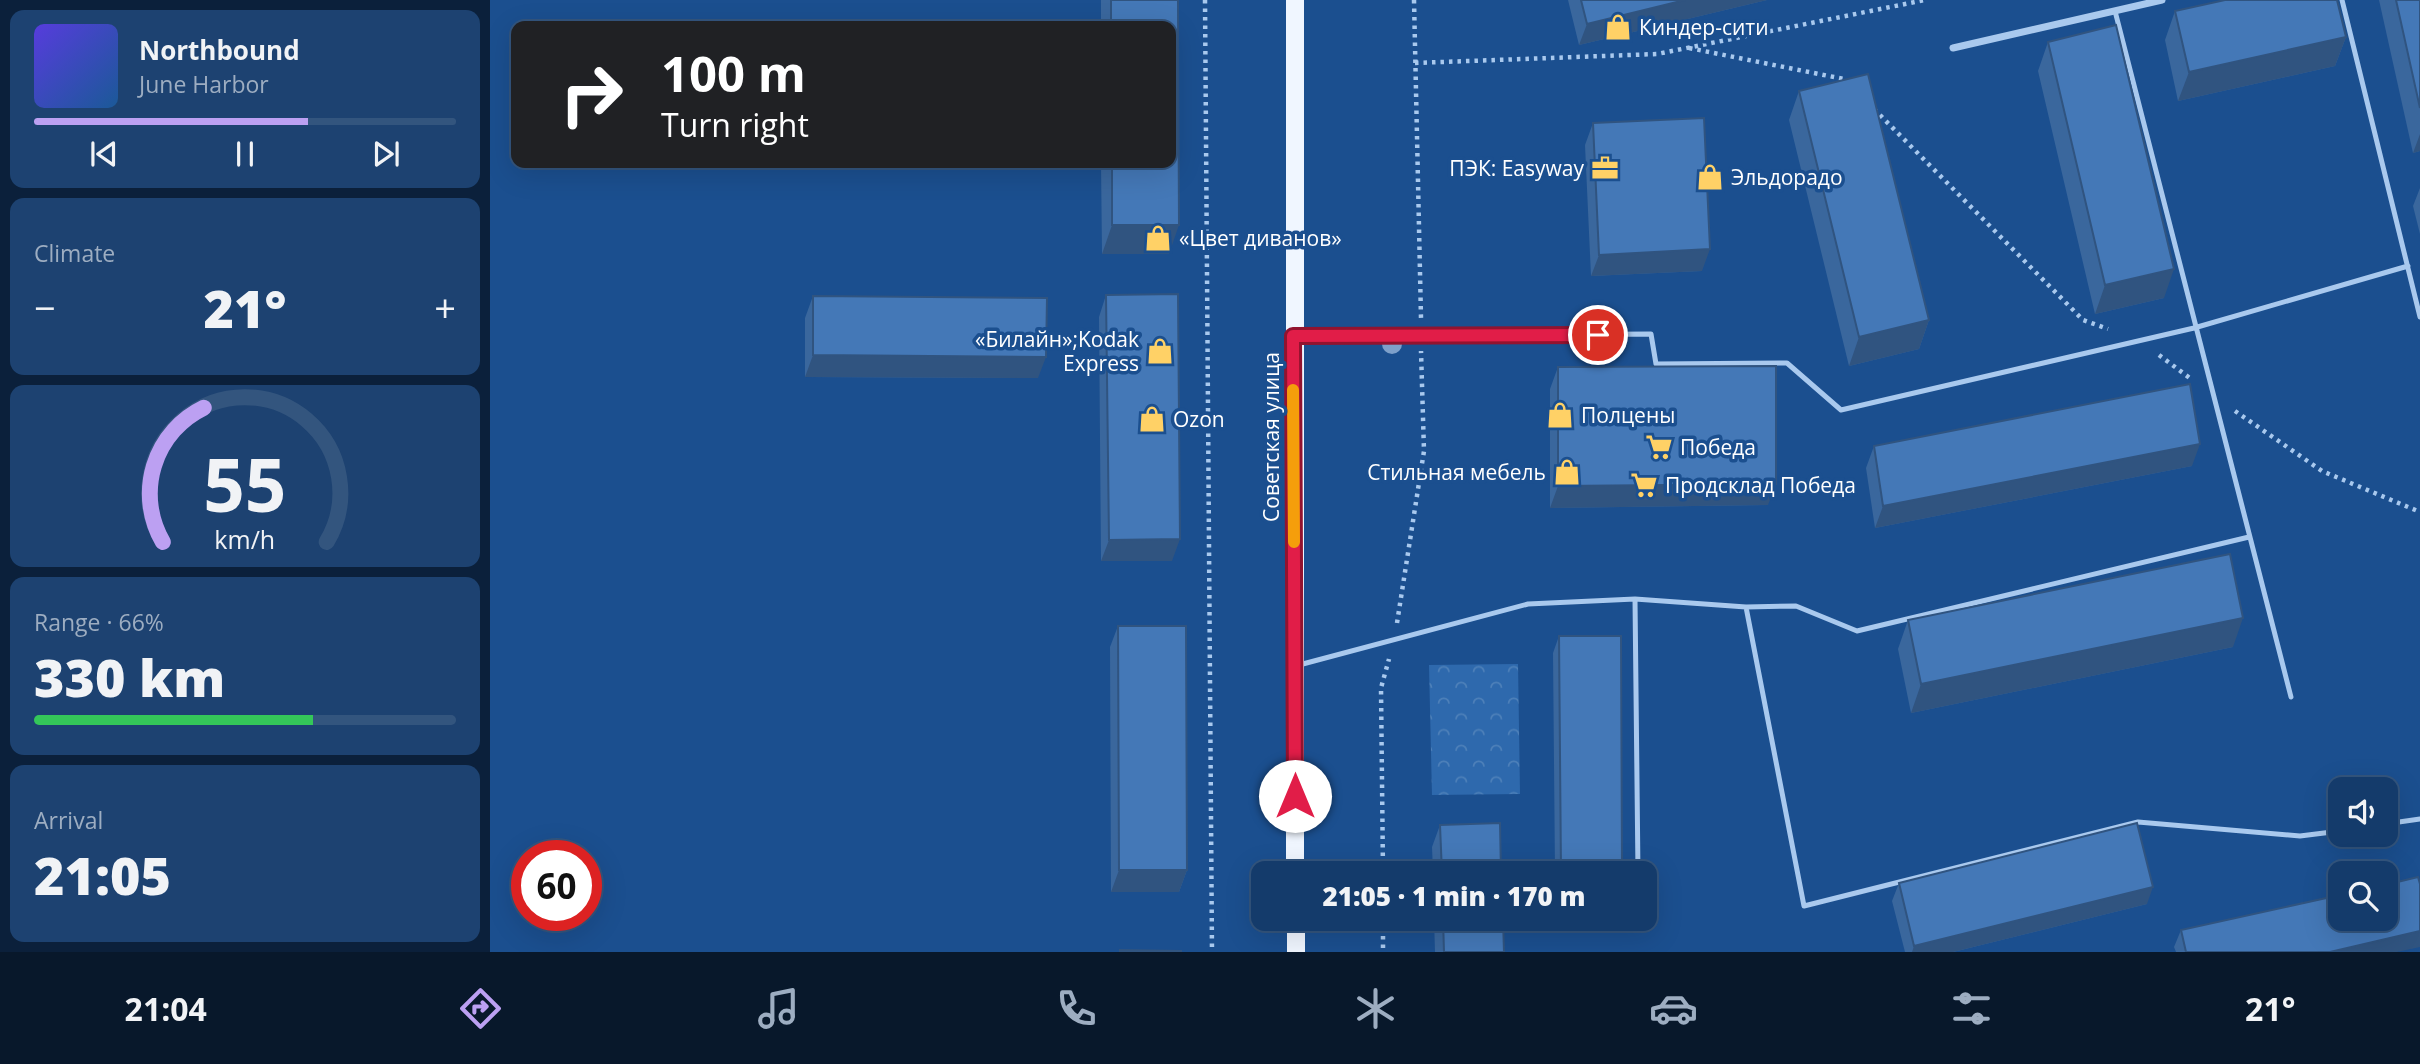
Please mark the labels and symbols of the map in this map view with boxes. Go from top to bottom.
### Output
shop icon: Киндер-сити [1603,12,1633,42]
place label: Киндер-сити [1639,13,1769,41]
office icon: ПЭК: Easyway [1590,153,1620,183]
place label: ПЭК: Easyway [1449,154,1584,182]
shop icon: Эльдорадо [1695,162,1725,192]
place label: Эльдорадо [1731,163,1843,191]
shop icon: «Цвет диванов» [1143,223,1173,253]
place label: «Цвет диванов» [1179,224,1342,252]
pin [1568,305,1628,365]
place label: «Билайн»;Kodak Express [975,325,1139,377]
shop icon: «Билайн»;Kodak Express [1145,336,1175,366]
street label: Советская улица [1257,352,1285,522]
shop icon: Полцены [1545,400,1575,430]
place label: Полцены [1581,401,1675,429]
shop icon: Ozon [1137,404,1167,434]
place label: Ozon [1173,405,1225,433]
supermarket icon: Победа [1644,432,1674,462]
place label: Победа [1680,433,1756,461]
shop icon: Стильная мебель [1552,457,1582,487]
place label: Стильная мебель [1367,458,1546,486]
supermarket icon: Продсклад Победа [1629,470,1659,500]
place label: Продсклад Победа [1665,471,1856,499]
position arrow [1258,759,1332,833]
speed limit sign: 60 [511,840,602,931]

